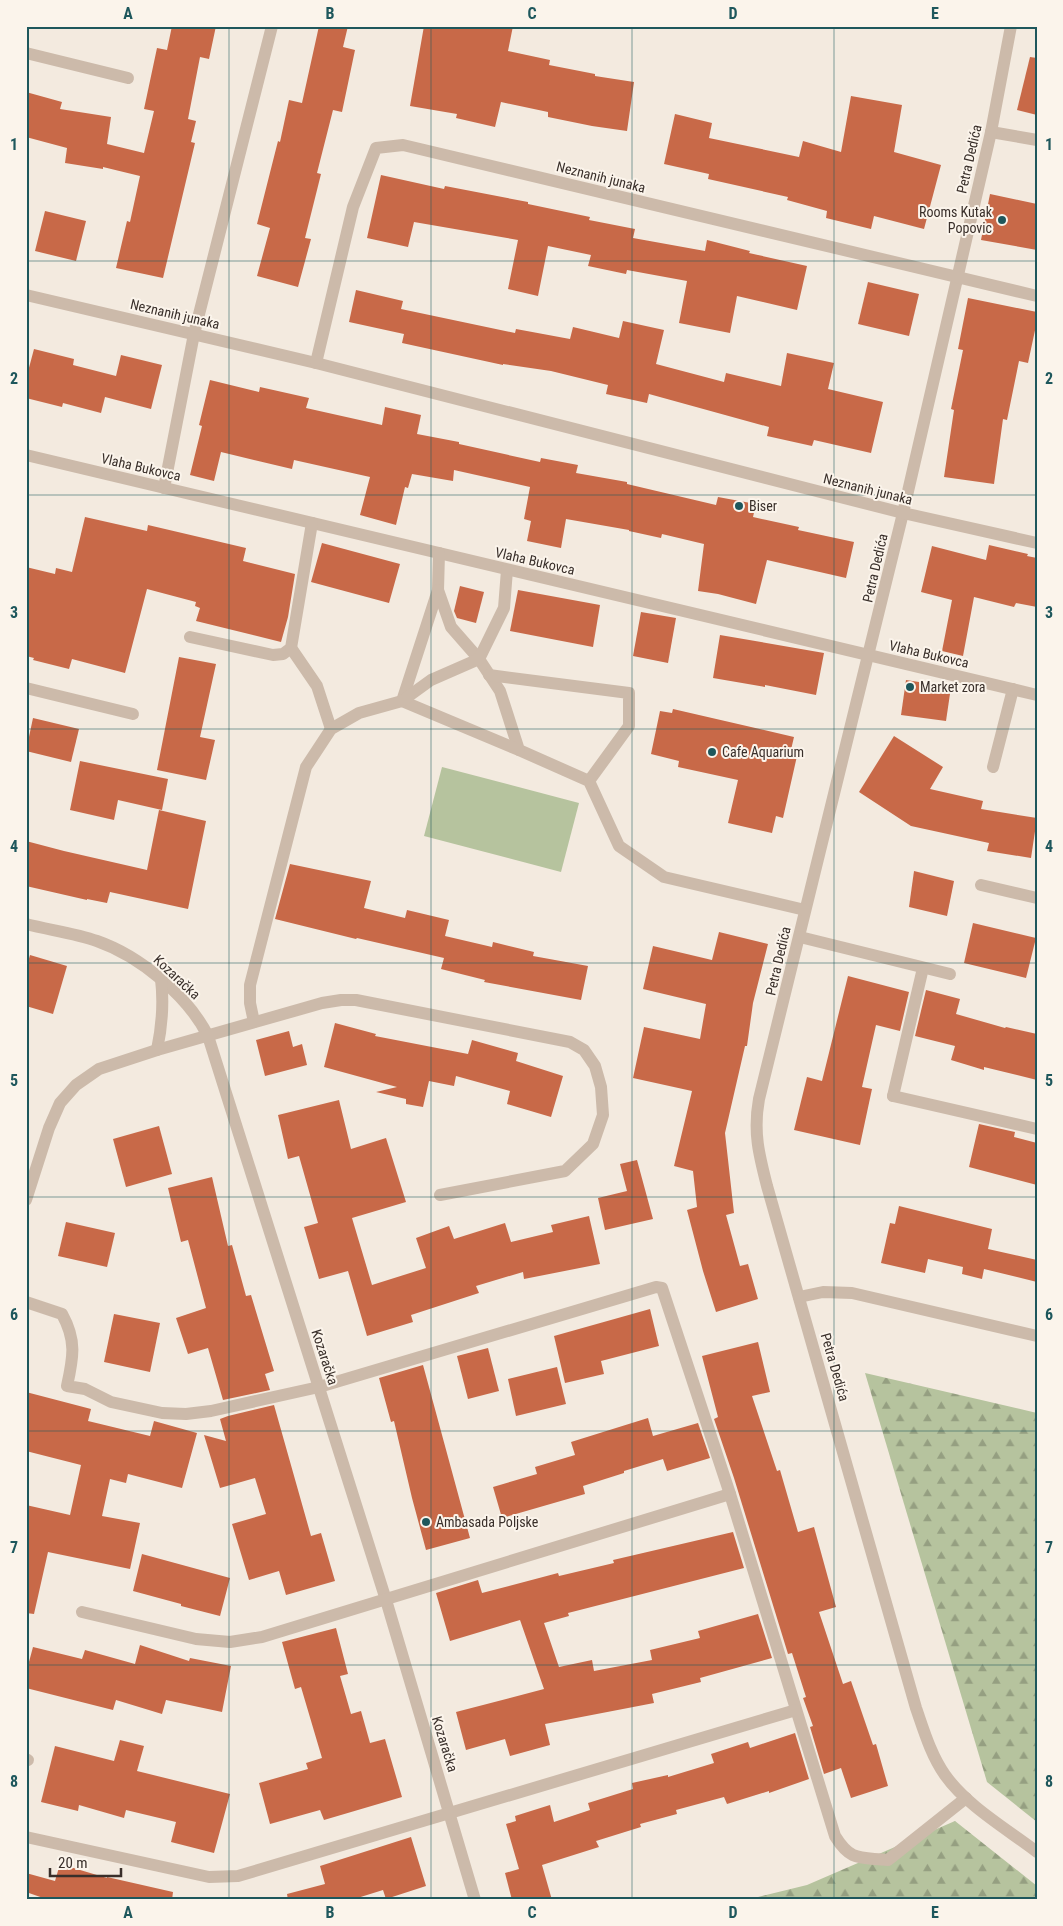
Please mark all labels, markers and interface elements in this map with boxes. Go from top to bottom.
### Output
text: A [123,4,133,23]
text: B [326,4,335,23]
text: C [527,4,537,23]
text: D [728,4,738,23]
text: E [931,4,939,23]
street label: Petra Dedića [953,123,985,195]
text: 1 [10,135,18,154]
text: 1 [1045,135,1053,154]
street label: Neznanih junaka [555,158,647,196]
place label: Rooms Kutak Popovic [919,204,993,236]
marker: Rooms Kutak Popovic [996,214,1008,226]
street label: Neznanih junaka [129,296,221,332]
text: 2 [10,369,18,388]
text: 2 [1045,369,1053,388]
street label: Vlaha Bukovca [100,450,182,484]
street label: Neznanih junaka [822,470,914,508]
place label: Biser [749,498,777,514]
marker: Biser [733,500,745,512]
street label: Petra Dedića [859,532,891,604]
street label: Vlaha Bukovca [494,544,576,578]
text: 3 [10,603,18,622]
text: 3 [1045,603,1053,622]
street label: Vlaha Bukovca [888,637,970,671]
place label: Market zora [920,679,985,695]
marker: Market zora [904,681,916,693]
place label: Cafe Aquarium [722,744,804,760]
marker: Cafe Aquarium [706,746,718,758]
text: 4 [10,837,18,856]
text: 4 [1045,837,1053,856]
street label: Petra Dedića [762,925,794,997]
street label: Kozaračka [151,952,203,1002]
text: 5 [10,1071,18,1090]
text: 5 [1045,1071,1053,1090]
text: 6 [10,1305,18,1324]
text: 6 [1045,1305,1053,1324]
street label: Kozaračka [309,1327,341,1387]
street label: Petra Dedića [818,1331,852,1403]
place label: Ambasada Poljske [436,1514,539,1530]
marker: Ambasada Poljske [420,1516,432,1528]
text: 7 [10,1538,18,1557]
text: 7 [1045,1538,1053,1557]
street label: Kozaračka [429,1714,461,1774]
text: 8 [10,1772,18,1791]
text: 8 [1045,1772,1053,1791]
scale bar [50,1846,121,1878]
text: 20 m [58,1854,88,1872]
text: A [123,1903,133,1922]
text: B [326,1903,335,1922]
text: C [527,1903,537,1922]
text: D [728,1903,738,1922]
text: E [931,1903,939,1922]

